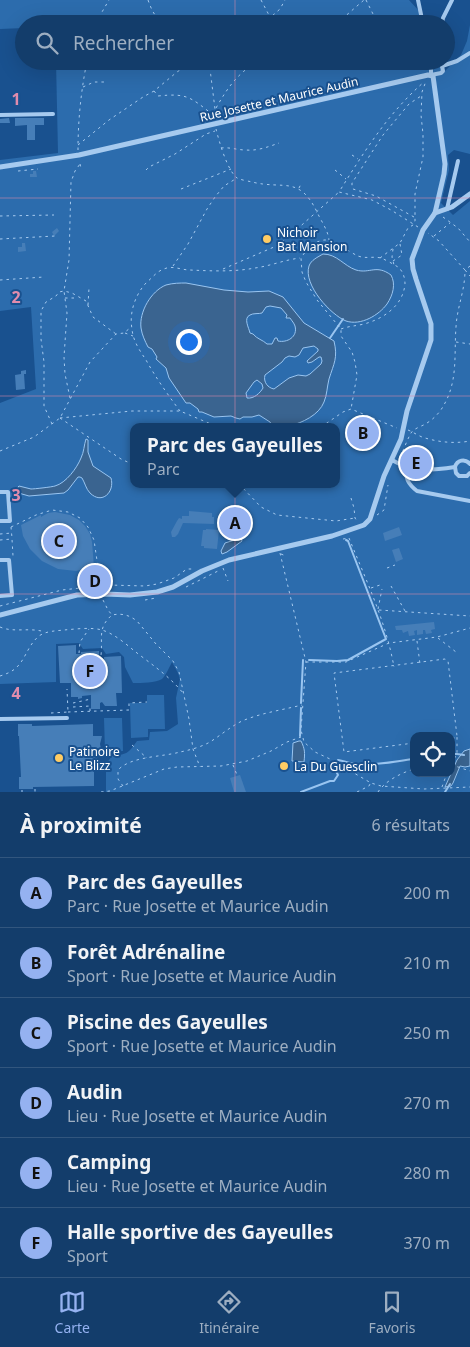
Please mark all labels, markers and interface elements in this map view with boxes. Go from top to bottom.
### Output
search box [15,15,455,70]
icon: search [33,29,61,57]
text: Rechercher [73,30,174,56]
street label: Rue Josette et Maurice Audin [198,72,360,126]
text: 1 [11,88,21,110]
place label: Nichoir Bat Mansion [277,224,348,255]
marker: Nichoir Bat Mansion [261,233,273,245]
text: 2 [11,286,21,308]
your location [176,329,202,355]
pin: B [347,414,379,452]
popup [130,423,340,488]
text: Parc des Gayeulles [147,432,323,458]
pin: E [400,444,432,482]
text: Parc [147,458,180,480]
text: 3 [11,484,21,506]
pin: A [219,504,251,542]
pin: C [43,522,75,560]
pin: D [79,562,111,600]
pin: F [74,652,106,690]
text: 4 [11,682,21,704]
map controls [410,732,455,777]
button: locate [410,732,455,777]
place label: Patinoire Le Blizz [69,743,120,774]
marker: Patinoire Le Blizz [53,752,65,764]
place label: La Du Guesclin [294,758,377,775]
marker: La Du Guesclin [278,760,290,772]
text: À proximité [20,811,142,839]
text: 6 résultats [372,814,450,836]
text: Parc des Gayeulles [67,869,243,895]
text: A [30,882,42,904]
text: 200 m [403,882,450,904]
text: Parc · Rue Josette et Maurice Audin [67,895,329,917]
text: Forêt Adrénaline [67,939,225,965]
text: B [31,952,41,974]
text: 210 m [403,952,450,974]
text: Sport · Rue Josette et Maurice Audin [67,965,337,987]
text: Piscine des Gayeulles [67,1009,268,1035]
text: C [31,1022,41,1044]
text: 250 m [403,1022,450,1044]
text: Sport · Rue Josette et Maurice Audin [67,1035,337,1057]
text: Audin [67,1079,123,1105]
text: D [30,1092,42,1114]
text: 270 m [403,1092,450,1114]
text: Lieu · Rue Josette et Maurice Audin [67,1105,327,1127]
text: Camping [67,1149,151,1175]
text: E [32,1162,40,1184]
text: 280 m [403,1162,450,1184]
text: Lieu · Rue Josette et Maurice Audin [67,1175,327,1197]
text: Halle sportive des Gayeulles [67,1219,333,1245]
text: F [32,1232,40,1254]
text: 370 m [403,1232,450,1254]
text: Sport [67,1245,108,1267]
tab: Carte [55,1288,90,1337]
tab: Itinéraire [199,1288,259,1337]
tab: Favoris [369,1288,415,1337]

